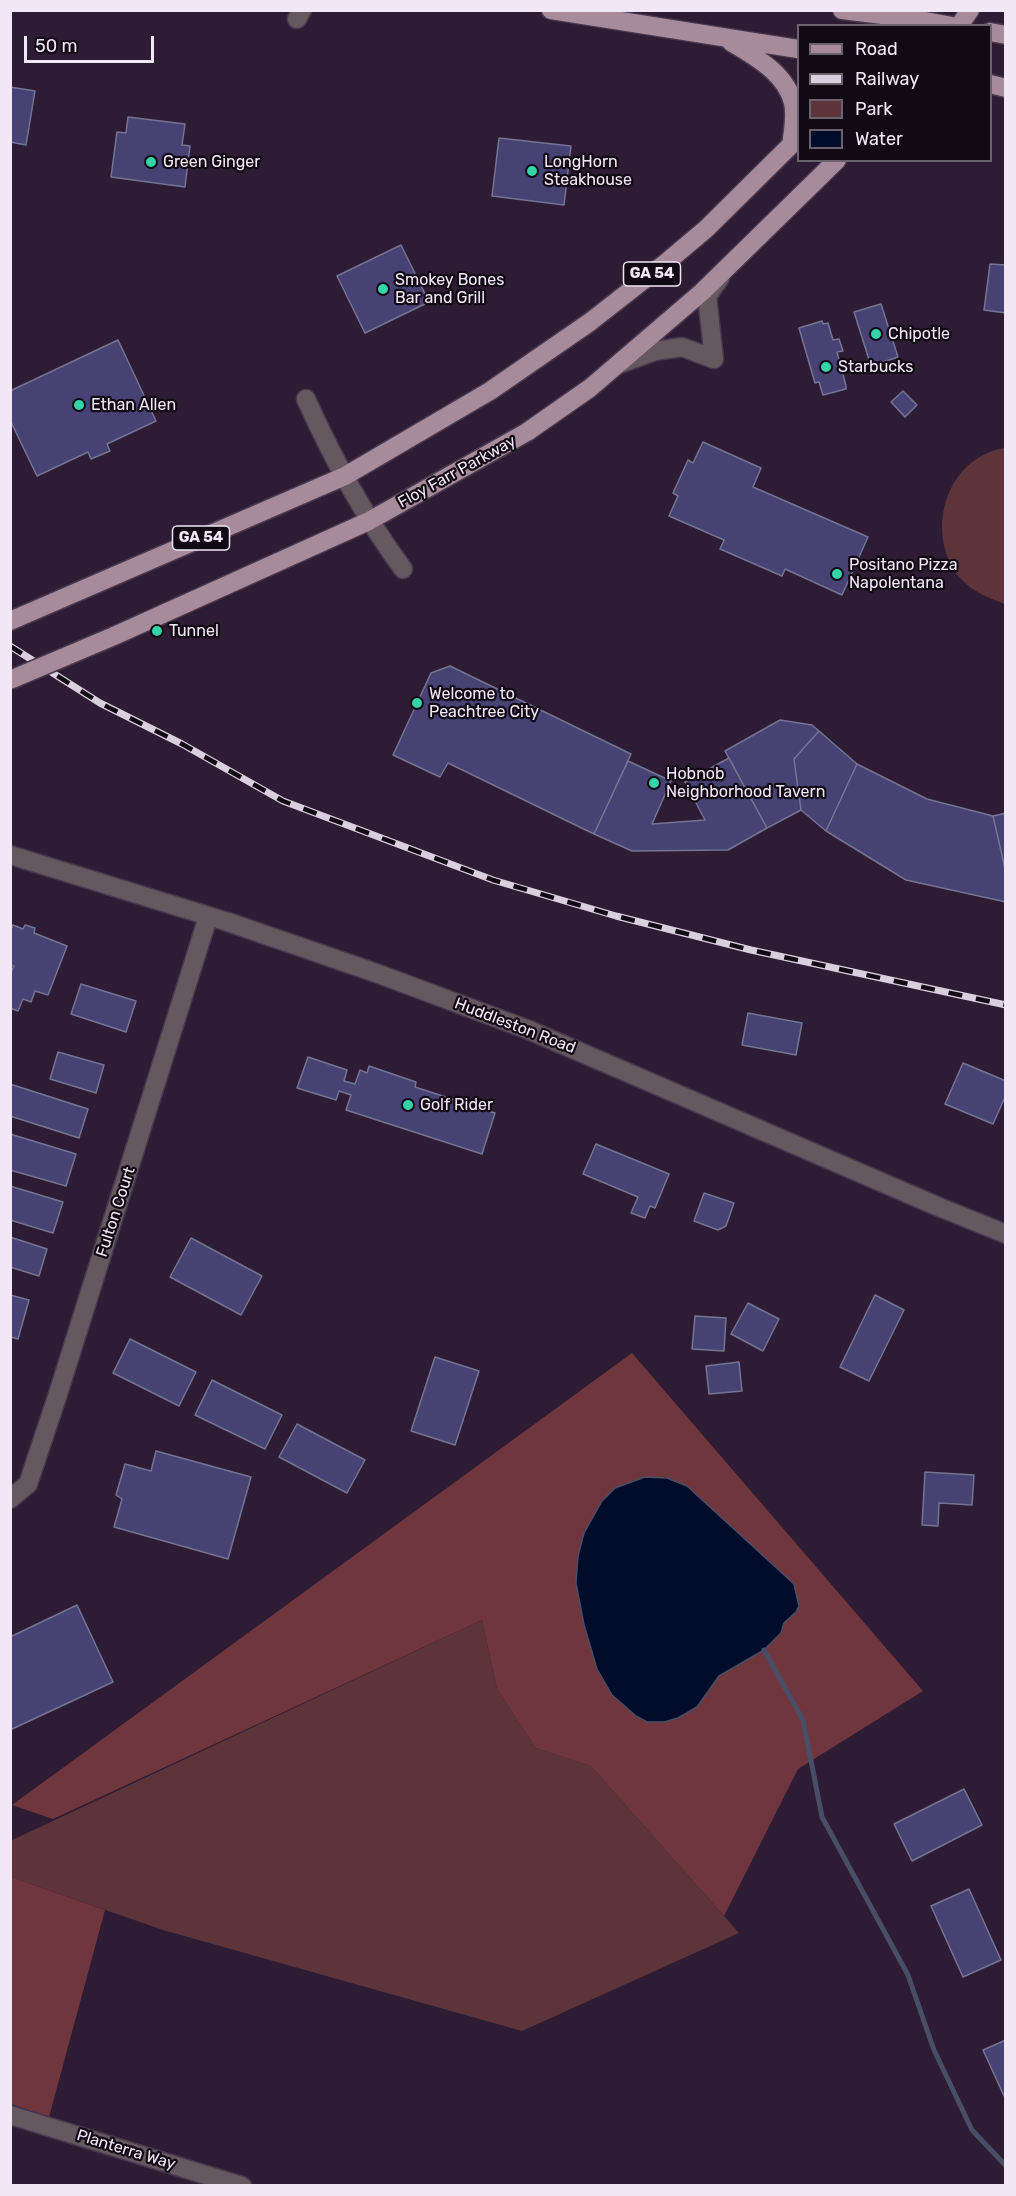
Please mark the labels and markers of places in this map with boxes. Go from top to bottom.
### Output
place label: Green Ginger [163,152,260,172]
place label: LongHorn Steakhouse [544,152,632,190]
marker: Green Ginger [144,155,158,169]
marker: LongHorn Steakhouse [525,164,539,178]
place label: Smokey Bones Bar and Grill [395,270,504,308]
marker: Smokey Bones Bar and Grill [376,282,390,296]
place label: Chipotle [888,324,950,344]
marker: Chipotle [869,327,883,341]
place label: Starbucks [838,357,913,377]
marker: Starbucks [819,360,833,374]
place label: Ethan Allen [91,395,176,415]
marker: Ethan Allen [72,398,86,412]
place label: Positano Pizza Napolentana [849,555,958,593]
marker: Positano Pizza Napolentana [830,567,844,581]
place label: Tunnel [169,621,219,641]
marker: Tunnel [150,624,164,638]
place label: Welcome to Peachtree City [429,684,539,722]
marker: Welcome to Peachtree City [410,696,424,710]
place label: Hobnob Neighborhood Tavern [666,764,825,802]
marker: Hobnob Neighborhood Tavern [647,776,661,790]
place label: Golf Rider [420,1095,493,1115]
marker: Golf Rider [401,1098,415,1112]

